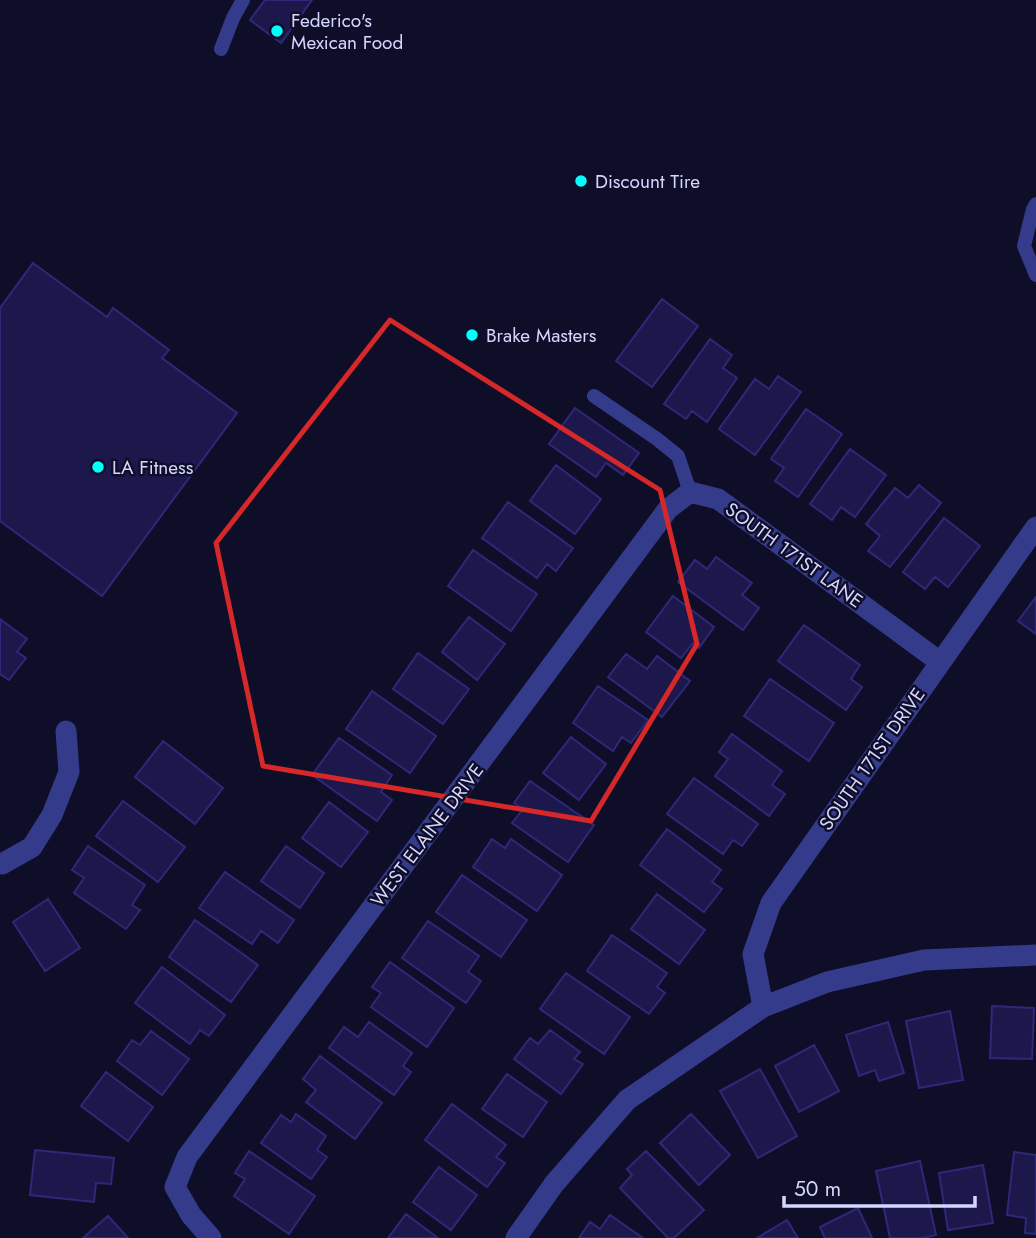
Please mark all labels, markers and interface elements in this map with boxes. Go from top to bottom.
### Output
place label: Federico's Mexican Food [291,7,403,56]
marker: Federico's Mexican Food [269,23,285,39]
place label: Discount Tire [595,168,700,195]
marker: Discount Tire [573,173,589,189]
place label: Brake Masters [486,322,597,349]
marker: Brake Masters [464,327,480,343]
place label: LA Fitness [112,454,194,481]
marker: LA Fitness [90,459,106,475]
street label: SOUTH 171ST LANE [720,496,868,614]
street label: SOUTH 171ST DRIVE [813,682,931,836]
street label: WEST ELAINE DRIVE [364,758,490,912]
scale bar [784,1164,975,1208]
text: 50 m [794,1174,841,1204]

